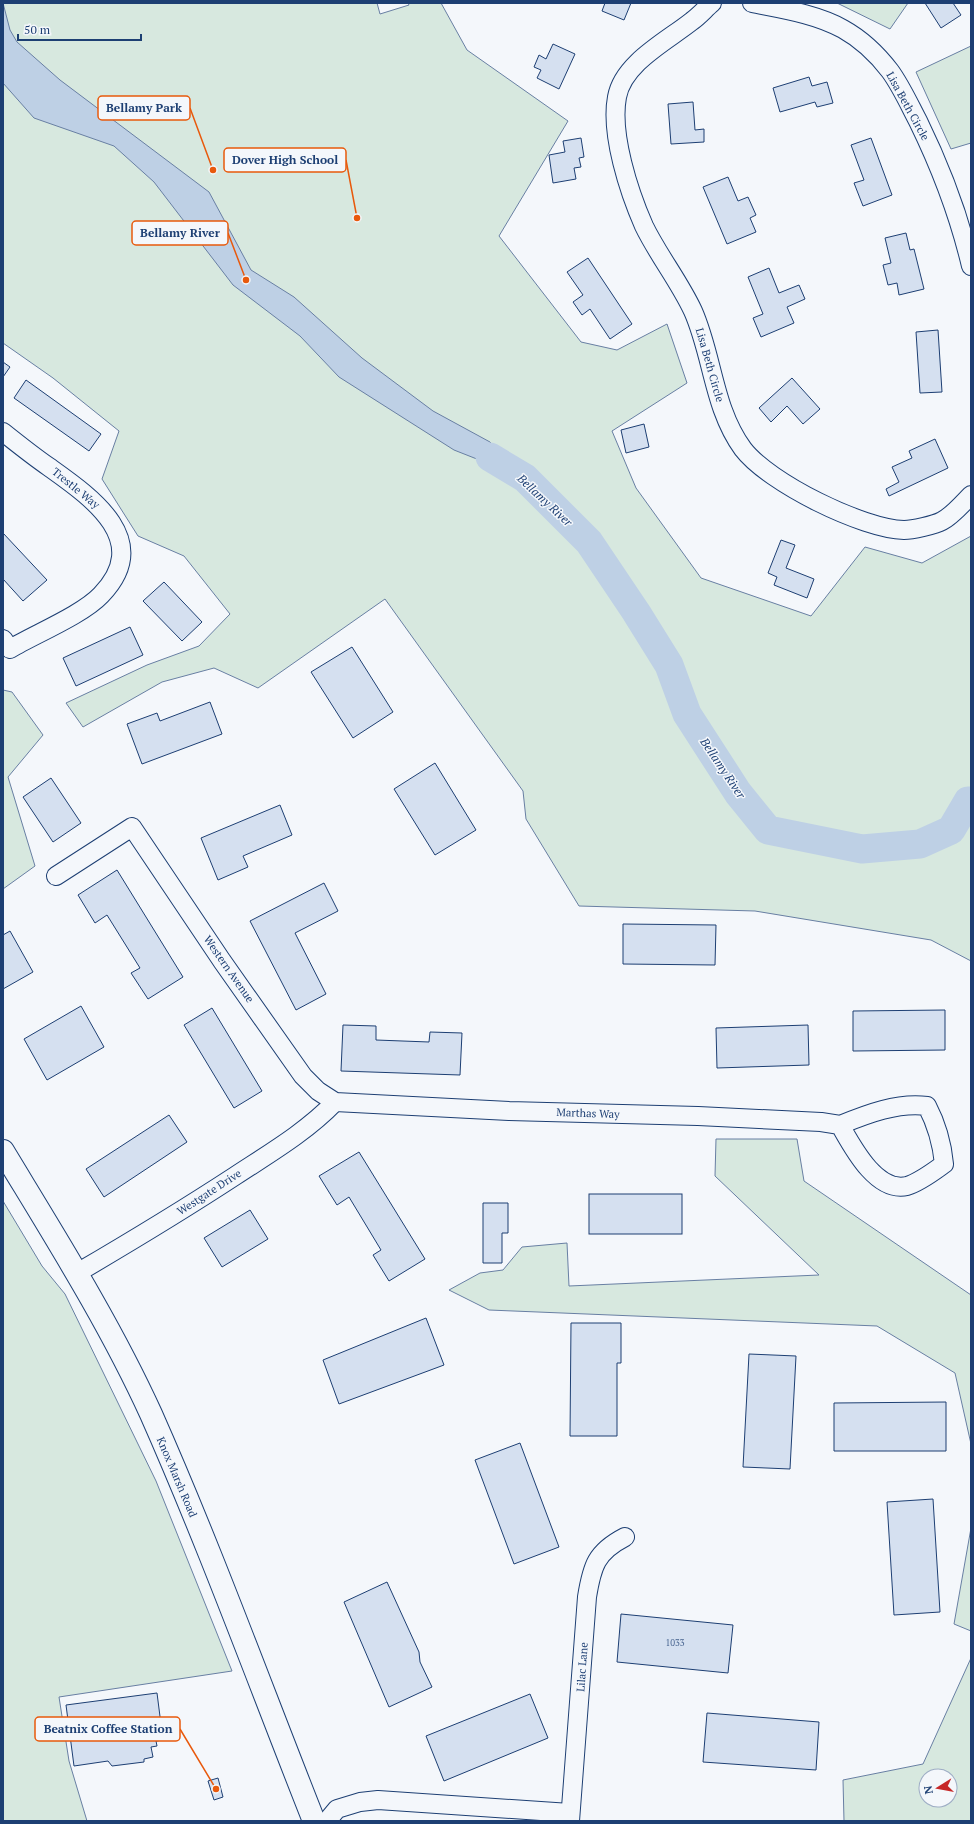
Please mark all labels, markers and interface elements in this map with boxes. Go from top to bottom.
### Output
scale bar [18,16,141,42]
text: 50 m [24,22,51,37]
street label: Lisa Beth Circle [883,69,933,143]
callout: Bellamy Park [98,96,190,120]
text: Bellamy Park [106,100,182,115]
callout: Dover High School [224,148,346,172]
text: Dover High School [232,152,338,167]
callout: Bellamy River [132,221,228,245]
text: Bellamy River [140,225,221,240]
street label: Lisa Beth Circle [693,326,727,404]
street label: Trestle Way [49,465,103,512]
water label: Bellamy River [514,470,577,530]
water label: Bellamy River [697,734,750,802]
street label: Western Avenue [201,933,258,1006]
street label: Marthas Way [556,1105,620,1121]
street label: Westgate Drive [174,1166,244,1218]
street label: Knox Marsh Road [154,1435,200,1519]
house number: 1033 [665,1637,685,1649]
street label: Lilac Lane [573,1641,591,1692]
callout: Beatnix Coffee Station [35,1717,180,1741]
text: Beatnix Coffee Station [44,1721,173,1736]
north arrow [918,1768,958,1808]
text: N [920,1784,936,1795]

